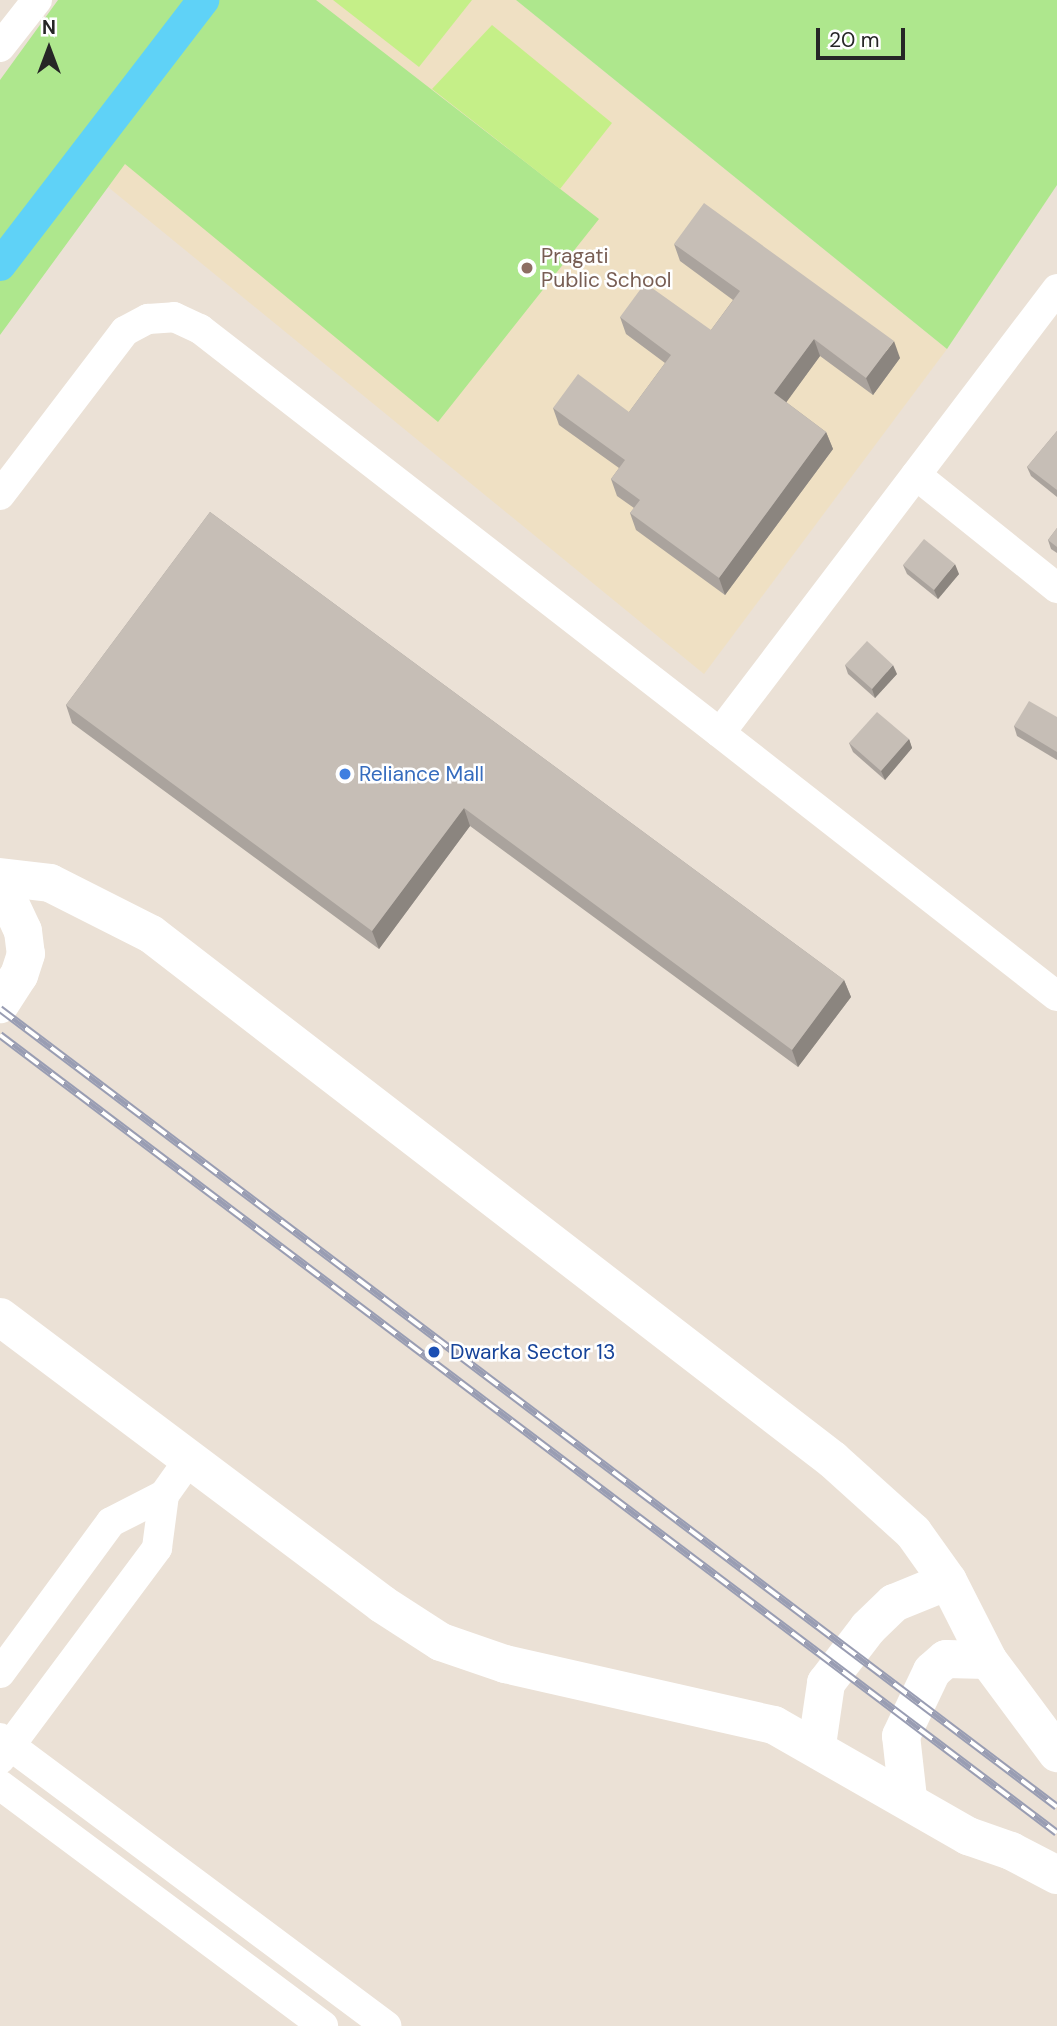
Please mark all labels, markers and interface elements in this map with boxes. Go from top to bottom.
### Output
north arrow [14,14,84,84]
scale bar [819,14,908,58]
text: N [42,15,56,40]
text: 20 m [829,26,880,54]
place label: Pragati Public School [541,243,672,293]
marker: Pragati Public School [519,260,535,276]
place label: Reliance Mall [359,761,484,787]
marker: Reliance Mall [337,766,353,782]
place label: Dwarka Sector 13 [450,1339,615,1365]
marker: Dwarka Sector 13 [424,1342,444,1362]

